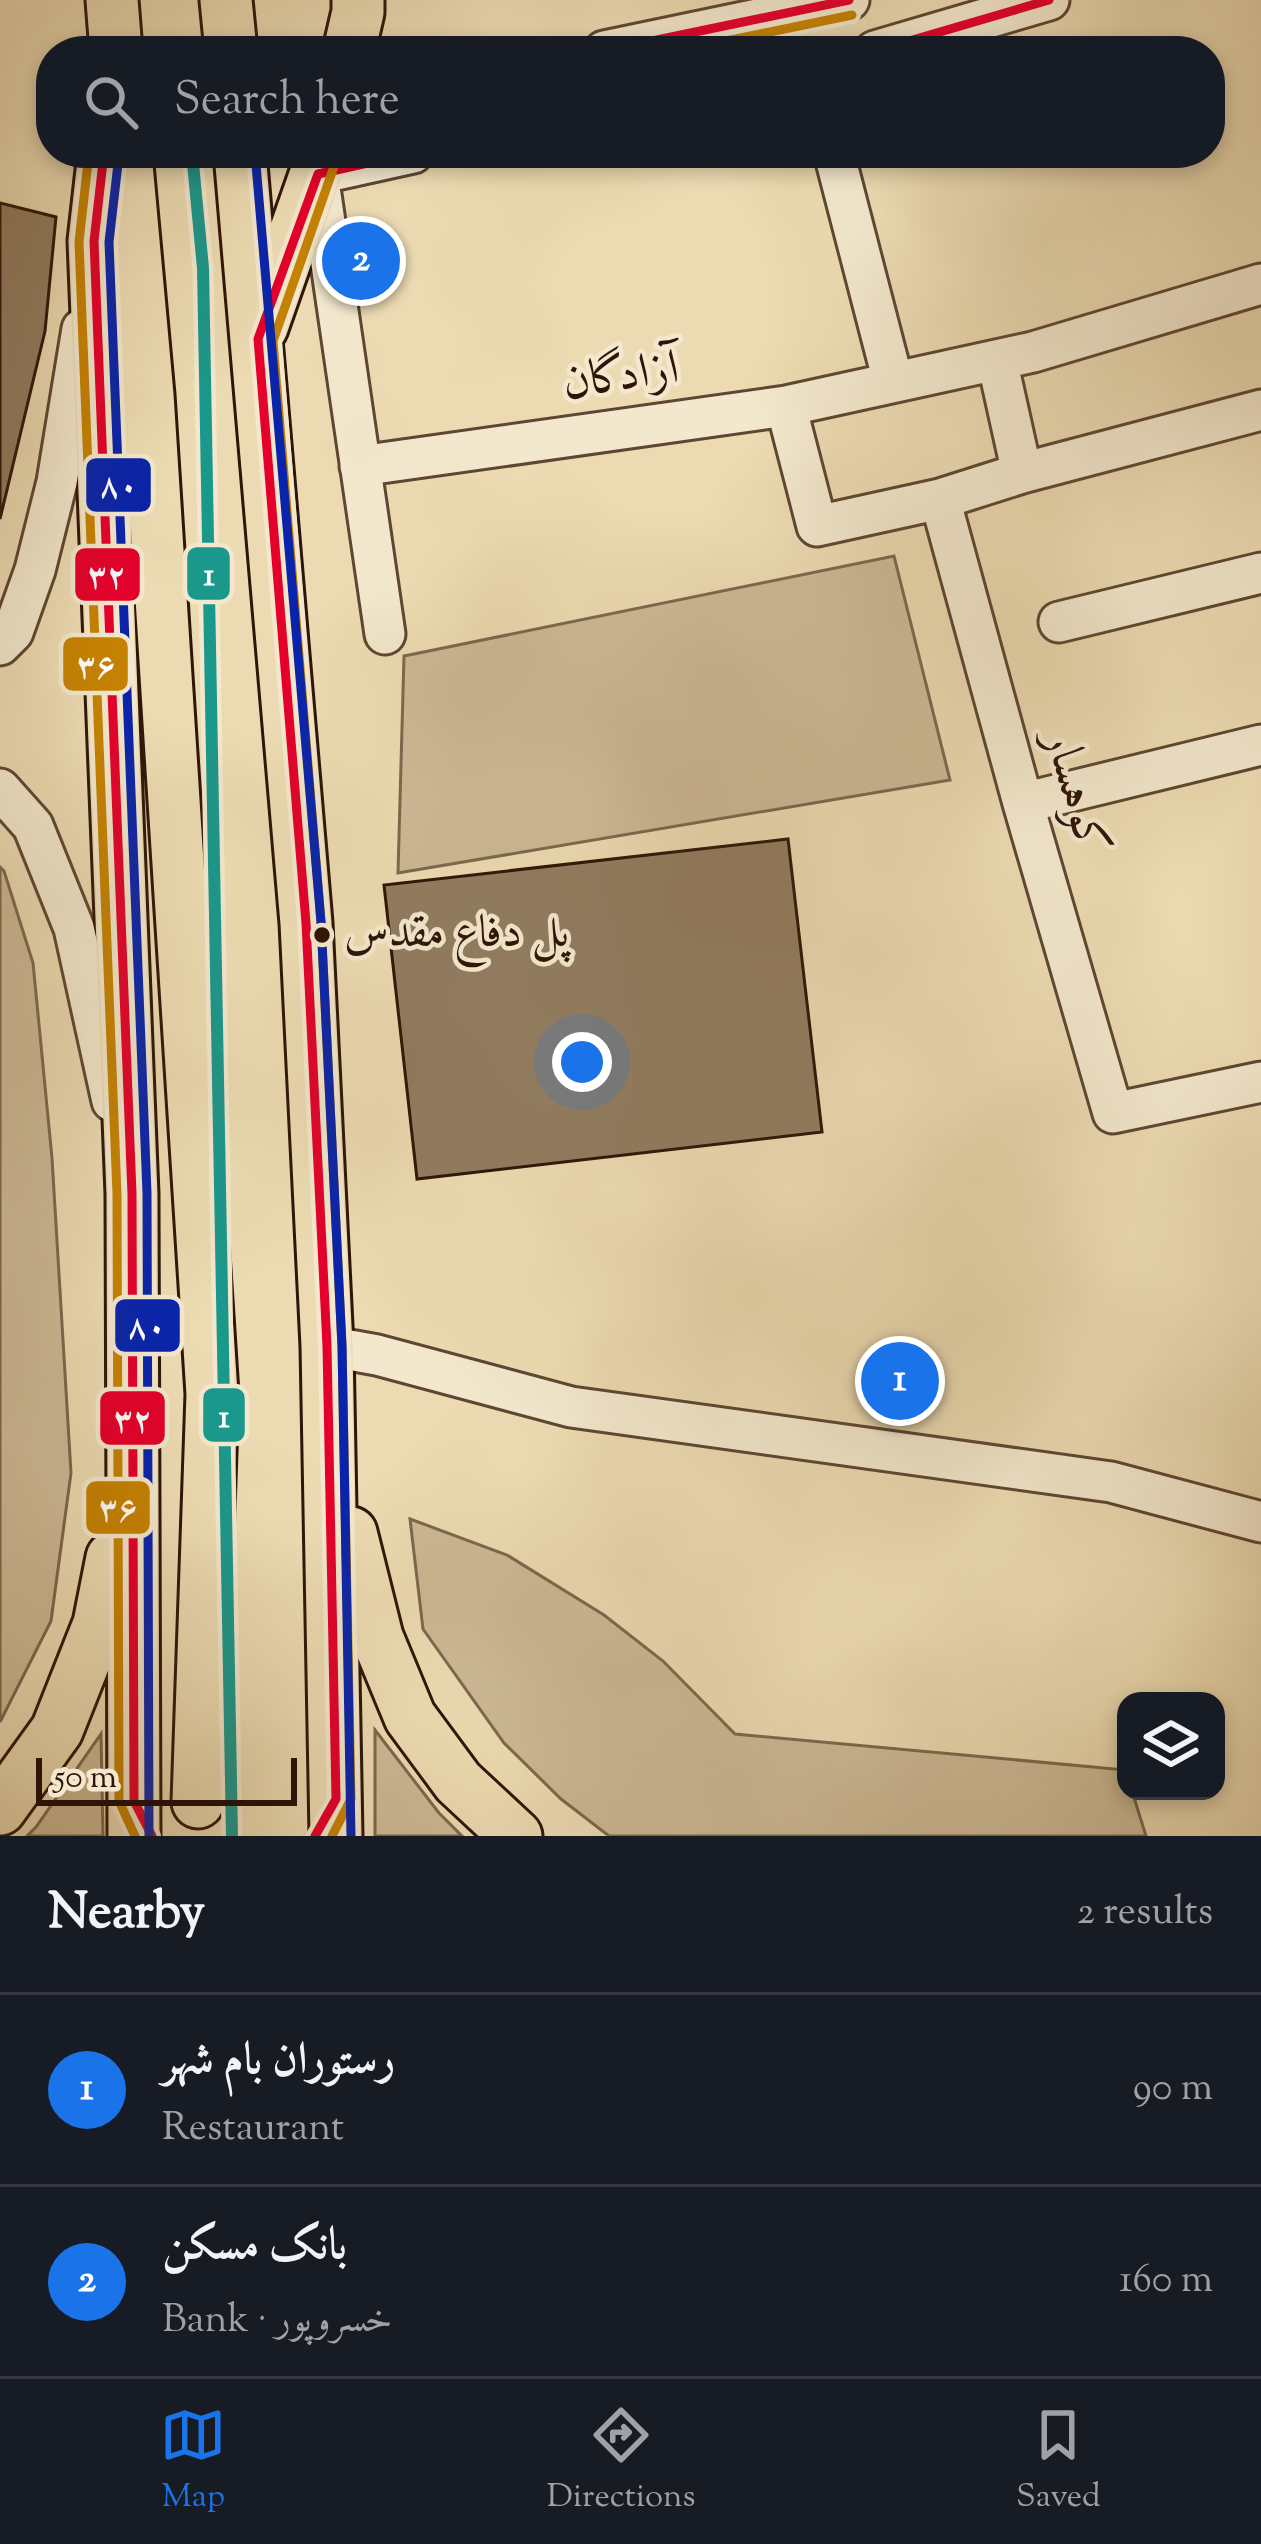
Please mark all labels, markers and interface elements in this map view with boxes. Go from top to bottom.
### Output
search box [36,36,1225,168]
icon: search [78,69,144,135]
text: Search here [174,70,400,135]
pin: 2 [322,216,400,306]
street label: آزادگان [558,335,688,420]
line badge: ۸۰ [84,456,153,514]
text: ۸۰ [100,464,138,512]
line badge: 1 [185,545,232,602]
line badge: ۳۲ [73,546,142,603]
text: 1 [203,553,215,601]
text: ۳۲ [88,554,126,602]
line badge: ۳۶ [61,635,130,693]
text: ۳۶ [77,644,115,692]
street label: کوهسار [1022,718,1125,864]
place label: پل دفاع مقدس [344,903,572,968]
marker: پل دفاع مقدس [311,924,333,946]
your location [552,1032,612,1092]
line badge: ۸۰ [113,1297,182,1354]
text: ۸۰ [128,1305,166,1353]
pin: 1 [861,1336,939,1426]
line badge: 1 [201,1386,247,1444]
line badge: ۳۲ [98,1389,167,1447]
text: 1 [218,1395,230,1443]
text: ۳۲ [114,1398,152,1446]
line badge: ۳۶ [84,1479,152,1536]
text: ۳۶ [99,1487,137,1535]
map controls [1117,1692,1225,1800]
button: layers [1117,1692,1225,1800]
scale bar [36,1752,297,1805]
text: 50 m [54,1755,117,1803]
text: Nearby [48,1878,205,1951]
text: 2 results [1077,1886,1213,1942]
text: رستوران بام شهر [162,2030,395,2095]
text: 1 [80,2062,94,2118]
text: 90 m [1133,2062,1213,2118]
text: Restaurant [162,2102,344,2158]
text: بانک مسکن [162,2215,347,2280]
text: 2 [78,2254,96,2310]
text: 160 m [1119,2254,1213,2310]
text: Bank · خسروپور [162,2294,393,2350]
tab: Map [160,2402,226,2522]
tab: Directions [547,2402,696,2522]
tab: Saved [1016,2402,1101,2522]

